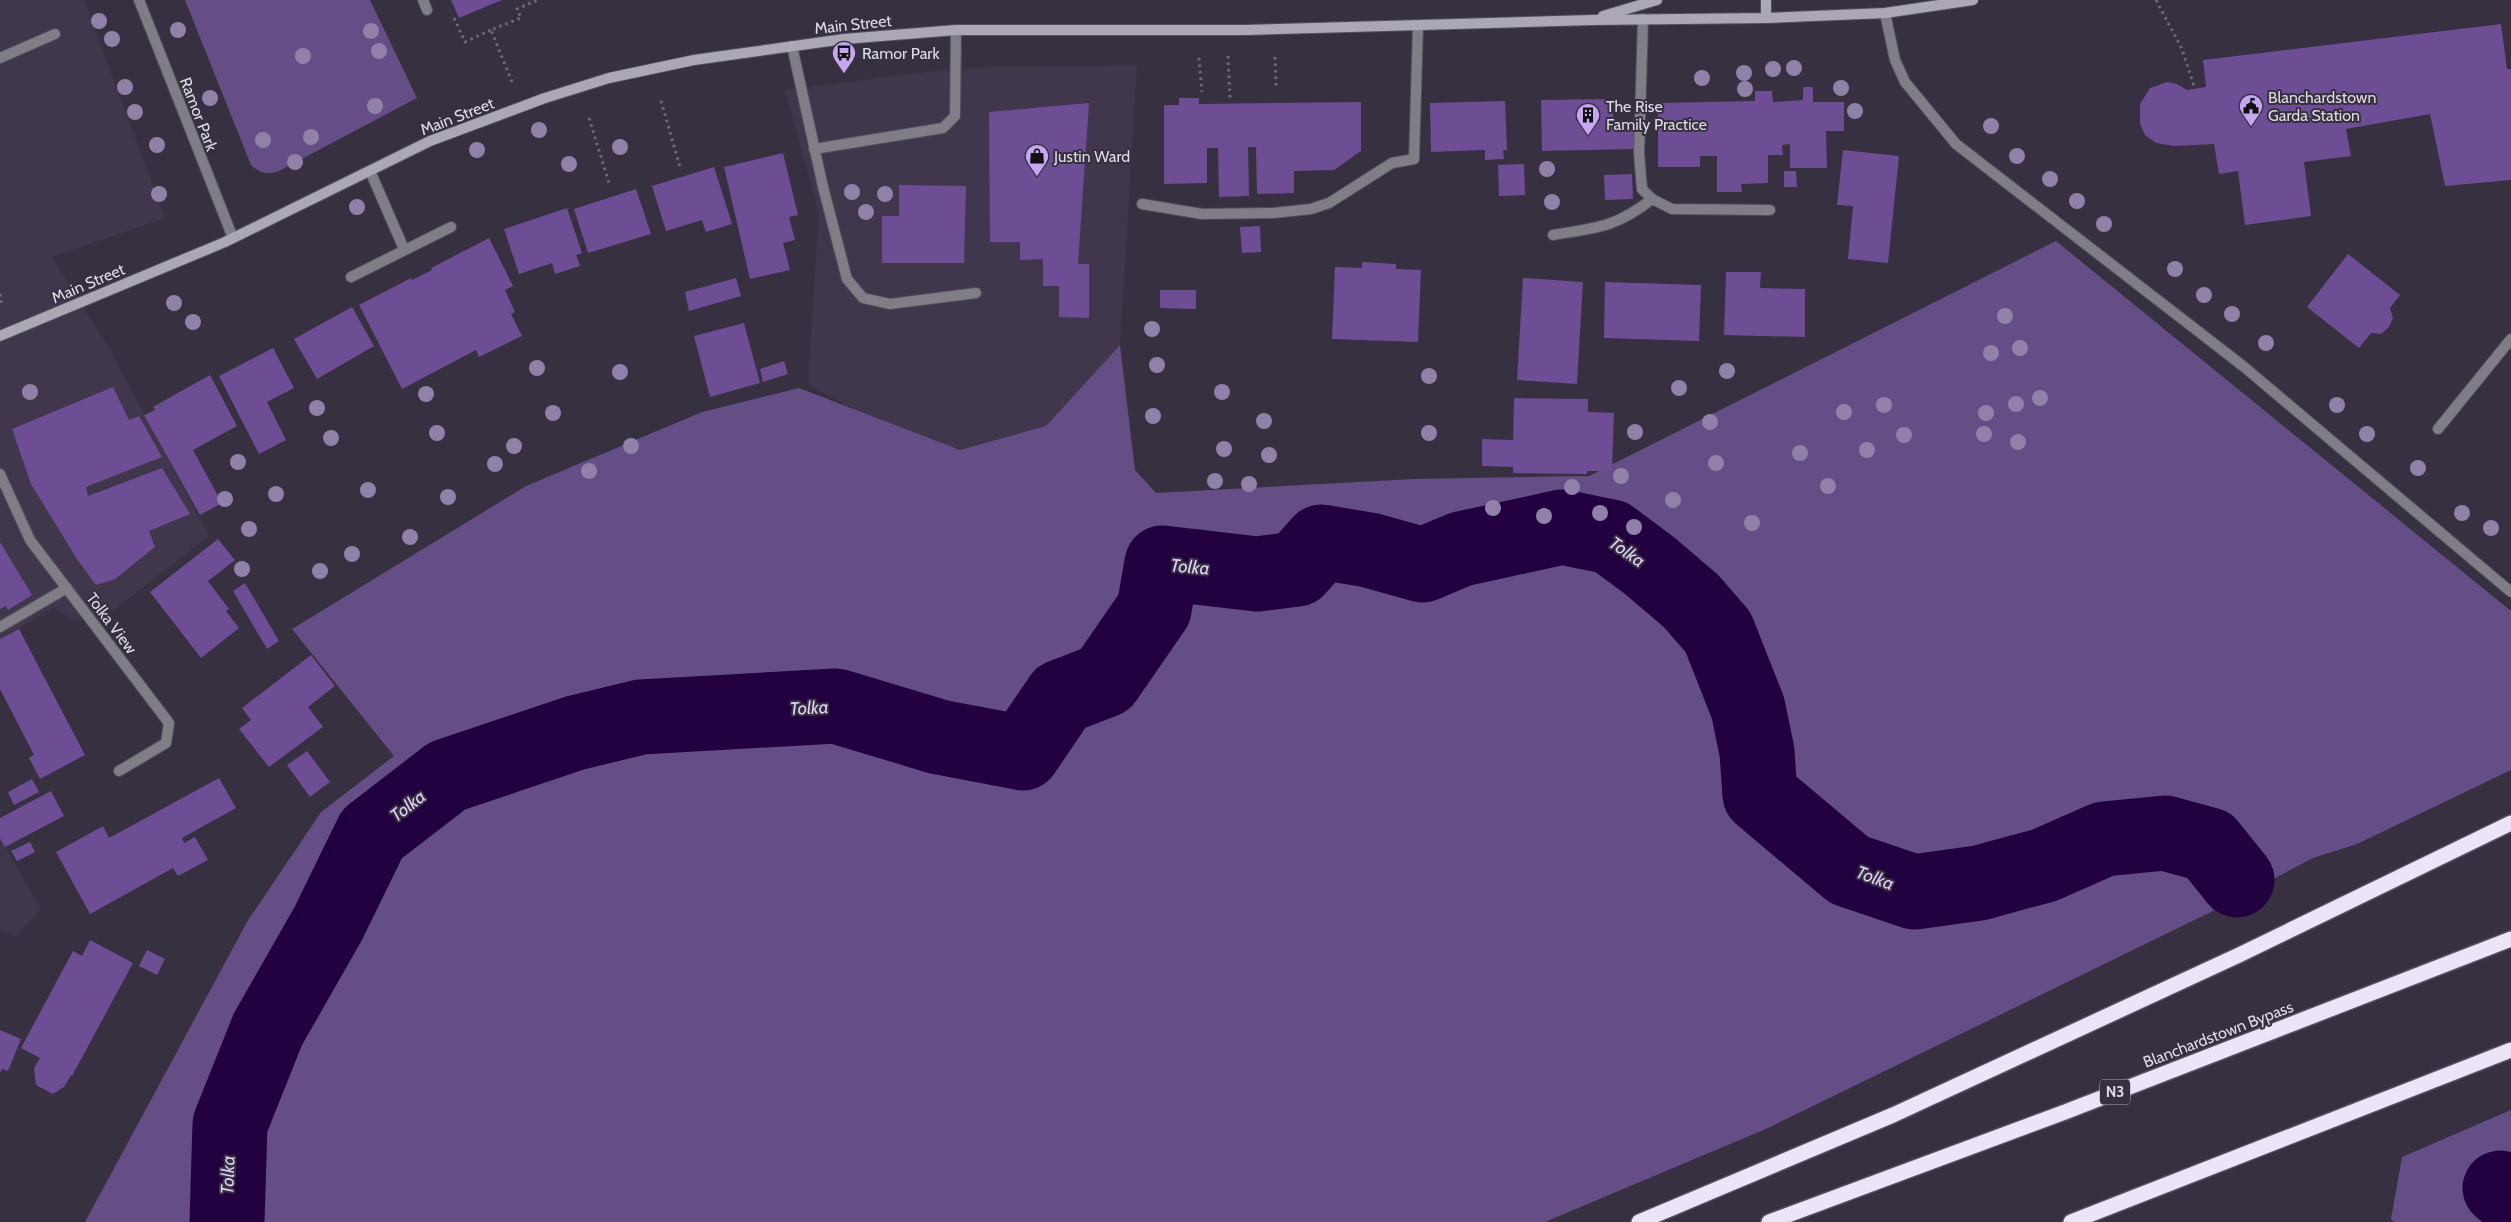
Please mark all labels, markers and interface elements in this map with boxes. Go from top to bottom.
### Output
street label: Main Street [813,11,893,38]
bus stop icon: Ramor Park [831,40,857,74]
place label: Ramor Park [862,44,940,63]
street label: Ramor Park [176,75,222,155]
place label: Blanchardstown Garda Station [2268,88,2376,125]
street label: Main Street [418,93,497,139]
public building icon: Blanchardstown Garda Station [2238,93,2264,127]
place label: The Rise Family Practice [1606,97,1707,134]
building icon: The Rise Family Practice [1575,102,1601,136]
shop icon: Justin Ward [1024,143,1050,177]
place label: Justin Ward [1053,147,1130,166]
street label: Main Street [49,259,128,307]
water label: Tolka [1605,532,1649,572]
water label: Tolka [1170,554,1210,580]
street label: Tolka View [82,589,141,658]
water label: Tolka [789,696,829,720]
water label: Tolka [386,785,430,827]
water label: Tolka [1853,861,1897,895]
street label: Blanchardstown Bypass [2140,997,2296,1072]
road number: N3 [2100,1080,2130,1104]
water label: Tolka [216,1155,240,1195]

